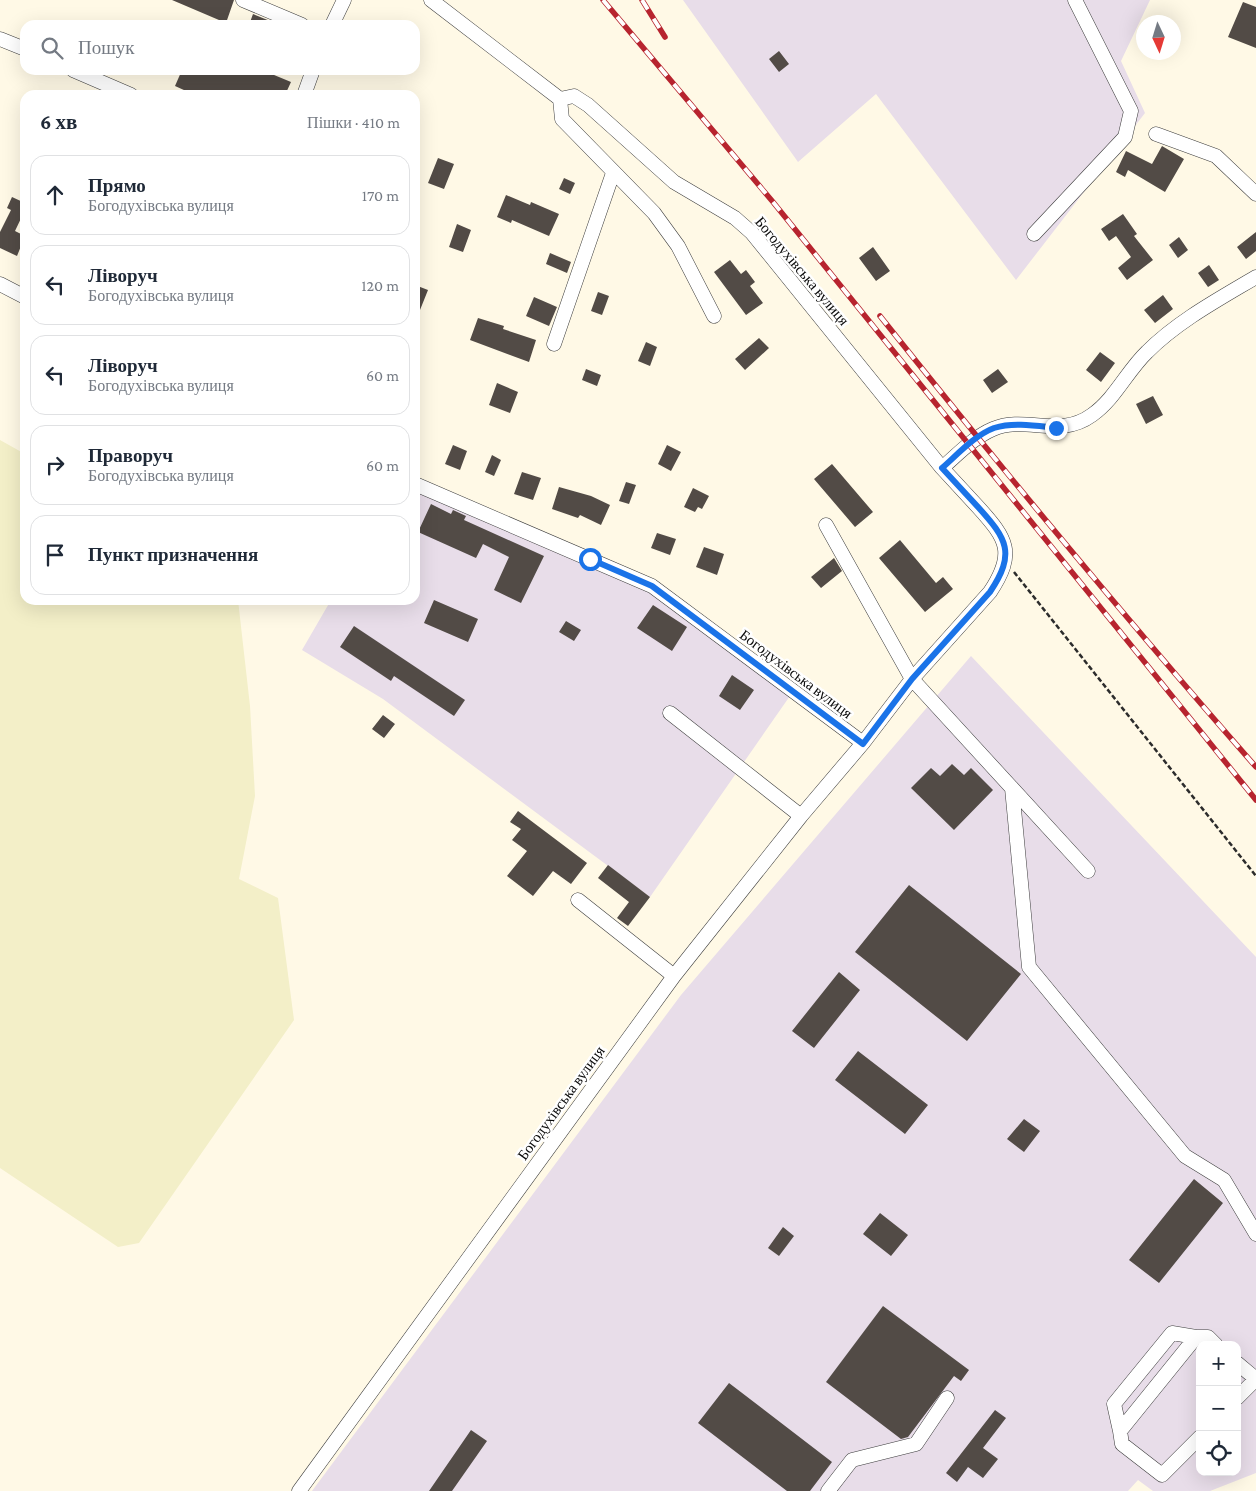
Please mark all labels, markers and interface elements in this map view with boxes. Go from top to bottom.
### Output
north arrow [1136,15,1181,60]
search box [20,20,420,75]
icon: search [38,34,66,62]
text: Пошук [78,37,135,58]
text: 6 хв [40,110,77,134]
text: Пішки · 410 m [307,114,400,131]
text: Прямо [88,175,146,196]
icon: ahead [41,181,69,209]
text: 170 m [362,187,399,204]
text: Богодухівська вулиця [88,197,234,214]
street label: Богодухівська вулиця [752,214,852,329]
text: Ліворуч [88,265,158,286]
icon: left [41,271,69,299]
text: 120 m [361,277,399,294]
text: Богодухівська вулиця [88,287,234,304]
text: Ліворуч [88,355,158,376]
icon: left [41,361,69,389]
text: 60 m [366,367,399,384]
text: Богодухівська вулиця [88,377,234,394]
route end [1045,417,1068,440]
text: Праворуч [88,445,173,466]
icon: right [41,451,69,479]
text: 60 m [366,457,399,474]
text: Богодухівська вулиця [88,467,234,484]
icon: arrive [41,541,69,569]
text: Пункт призначення [88,544,258,565]
route start [579,548,602,571]
street label: Богодухівська вулиця [737,626,855,722]
street label: Богодухівська вулиця [514,1043,608,1163]
map controls [1196,1341,1241,1476]
button: + [1196,1341,1241,1386]
button: − [1196,1386,1241,1431]
button: locate [1196,1431,1241,1476]

